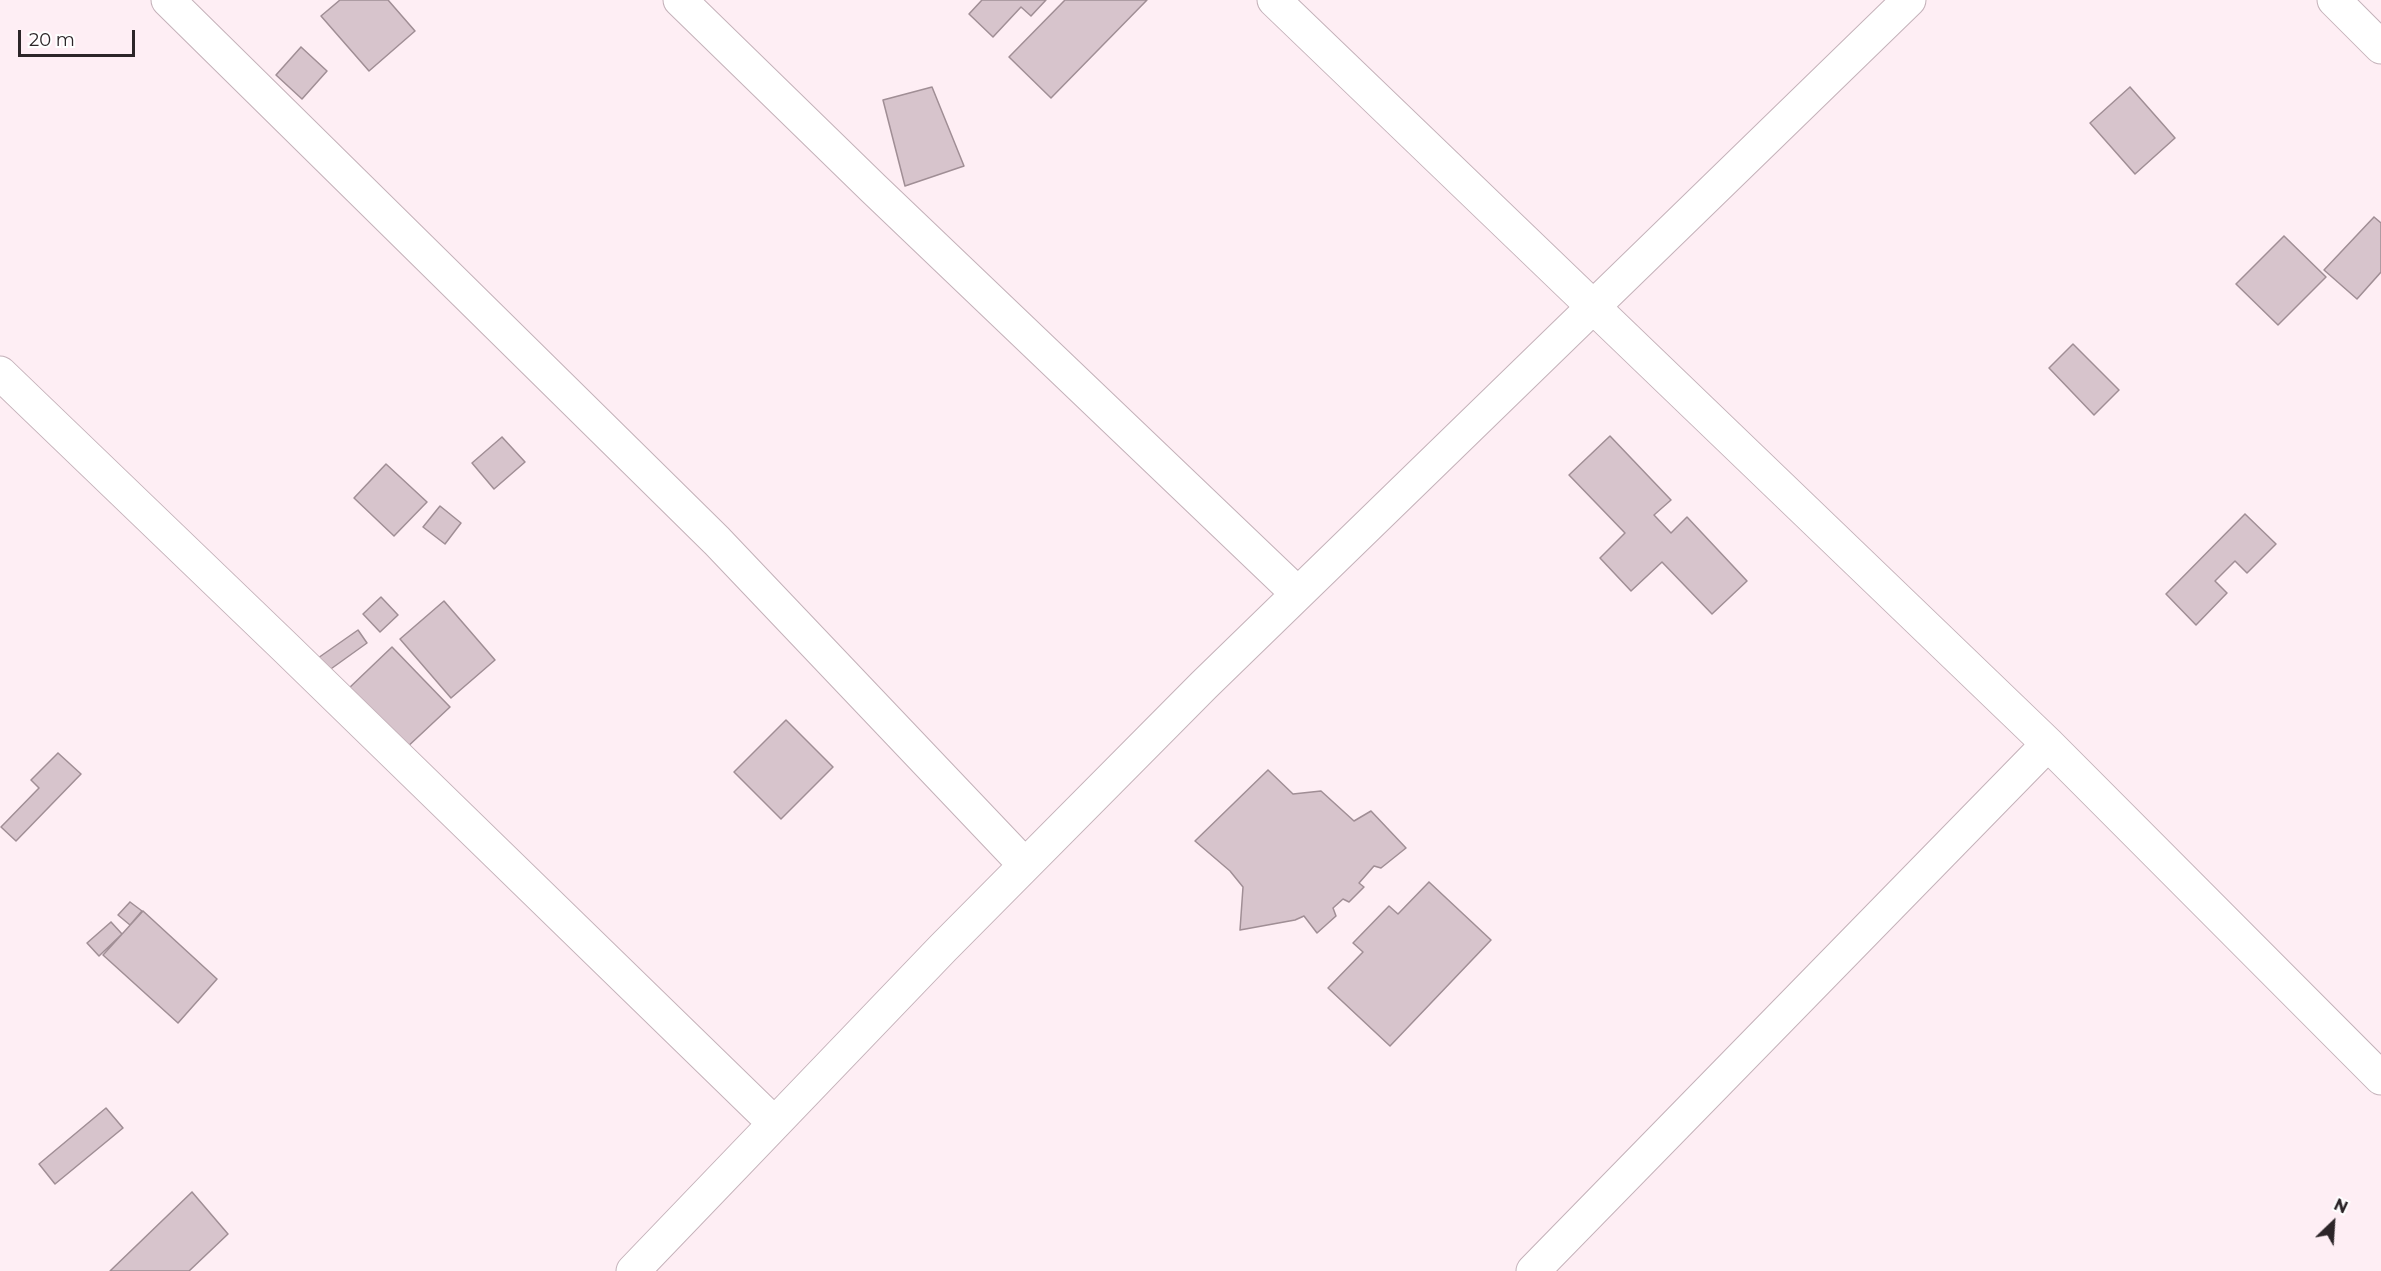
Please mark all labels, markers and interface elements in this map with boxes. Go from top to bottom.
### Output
scale bar [21,18,138,56]
text: 20 m [29,29,75,51]
north arrow [2303,1193,2363,1253]
text: N [2331,1195,2351,1218]

